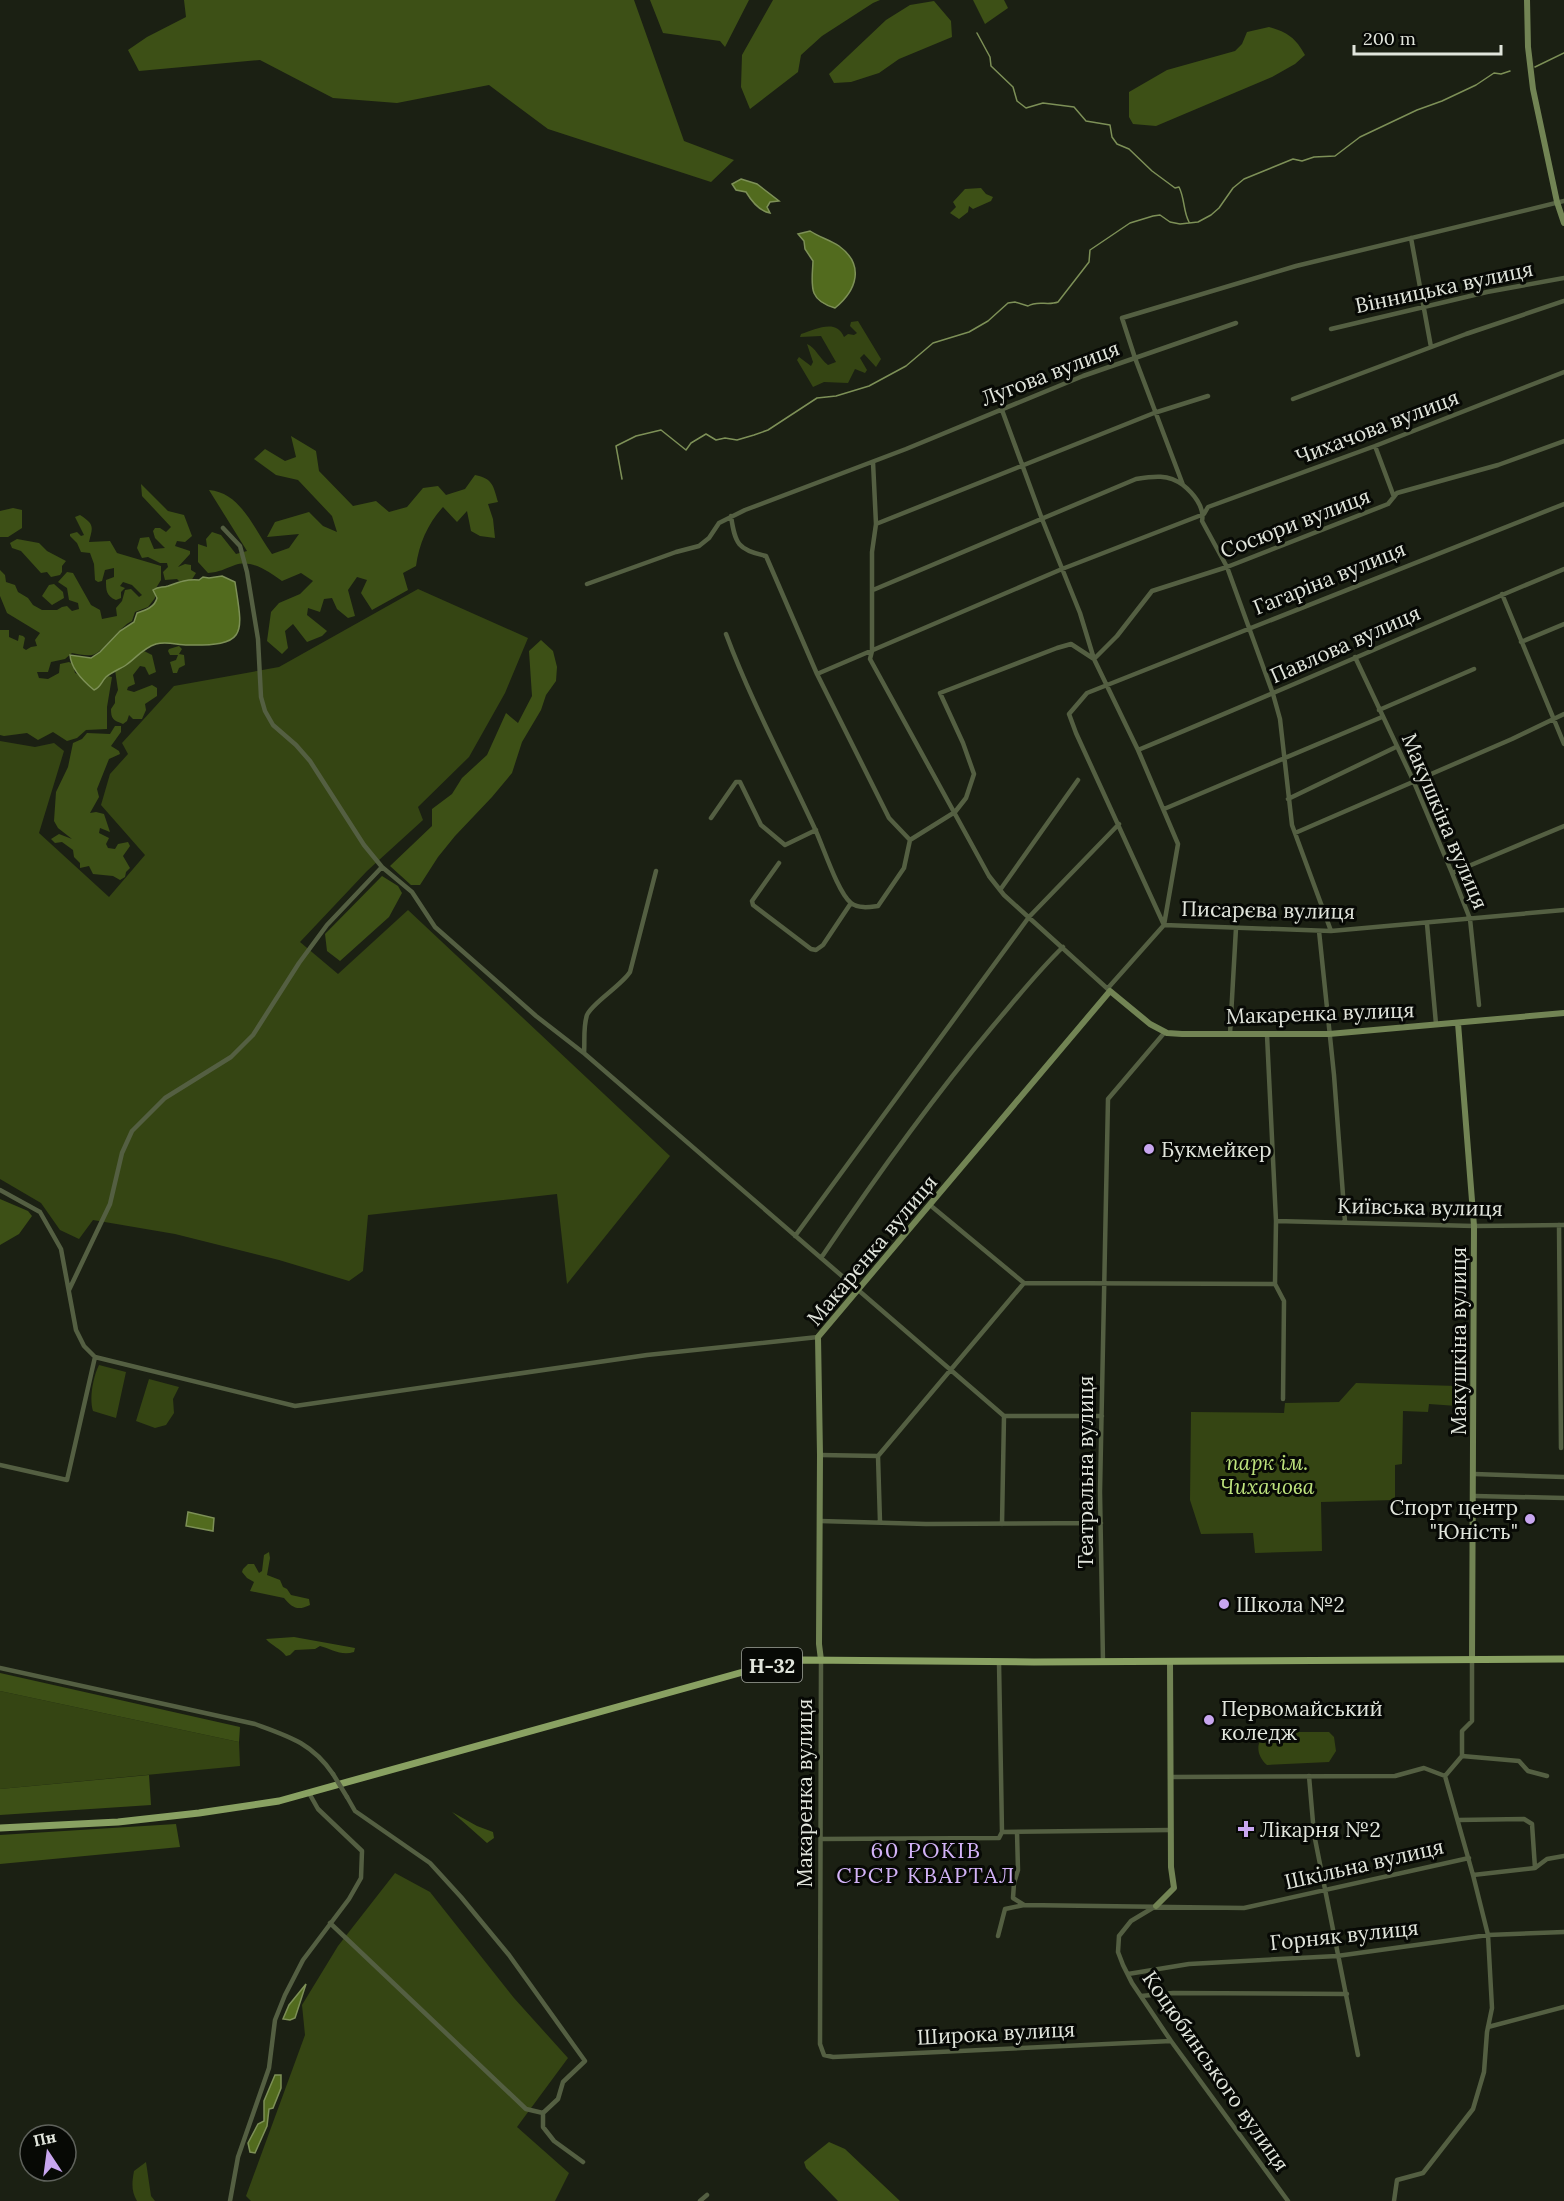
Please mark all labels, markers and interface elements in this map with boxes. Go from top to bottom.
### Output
scale bar [1354,18,1501,56]
text: 200 m [1363,27,1416,50]
street label: Вінницька вулиця [1353,255,1535,319]
street label: Лугова вулиця [977,334,1123,412]
street label: Чихачова вулиця [1291,383,1463,471]
street label: Сосюри вулиця [1216,482,1374,564]
street label: Гагаріна вулиця [1249,535,1409,621]
street label: Павлова вулиця [1266,599,1424,689]
street label: Макушкіна вулиця [1396,729,1494,913]
street label: Писарєва вулиця [1181,895,1355,925]
street label: Макаренка вулиця [1225,996,1415,1030]
place label: Букмейкер [1161,1136,1272,1163]
marker: Букмейкер [1142,1142,1156,1156]
street label: Макаренка вулиця [801,1169,943,1331]
street label: Київська вулиця [1337,1192,1503,1222]
street label: Макушкіна вулиця [1445,1247,1472,1435]
street label: Театральна вулиця [1072,1376,1099,1568]
park label: парк ім. Чихачова [1220,1449,1315,1500]
place label: Спорт центр "Юність" [1389,1494,1518,1545]
marker: Спорт центр "Юність" [1523,1512,1537,1526]
place label: Школа №2 [1236,1591,1345,1618]
marker: Школа №2 [1217,1597,1231,1611]
road number: Н-32 [742,1648,802,1682]
place label: Первомайський коледж [1221,1695,1383,1746]
street label: Макаренка вулиця [791,1699,818,1887]
marker: Первомайський коледж [1202,1713,1216,1727]
place label: Лікарня №2 [1260,1816,1381,1843]
marker: Лікарня №2 [1237,1820,1255,1838]
street label: Шкільна вулиця [1282,1833,1446,1895]
district label: 60 РОКІВ СРСР КВАРТАЛ [836,1836,1016,1889]
street label: Горняк вулиця [1268,1914,1420,1956]
street label: Коцюбинського вулиця [1137,1966,1295,2176]
street label: Широка вулиця [916,2015,1076,2051]
north arrow [18,2123,78,2183]
text: Пн [31,2126,58,2151]

